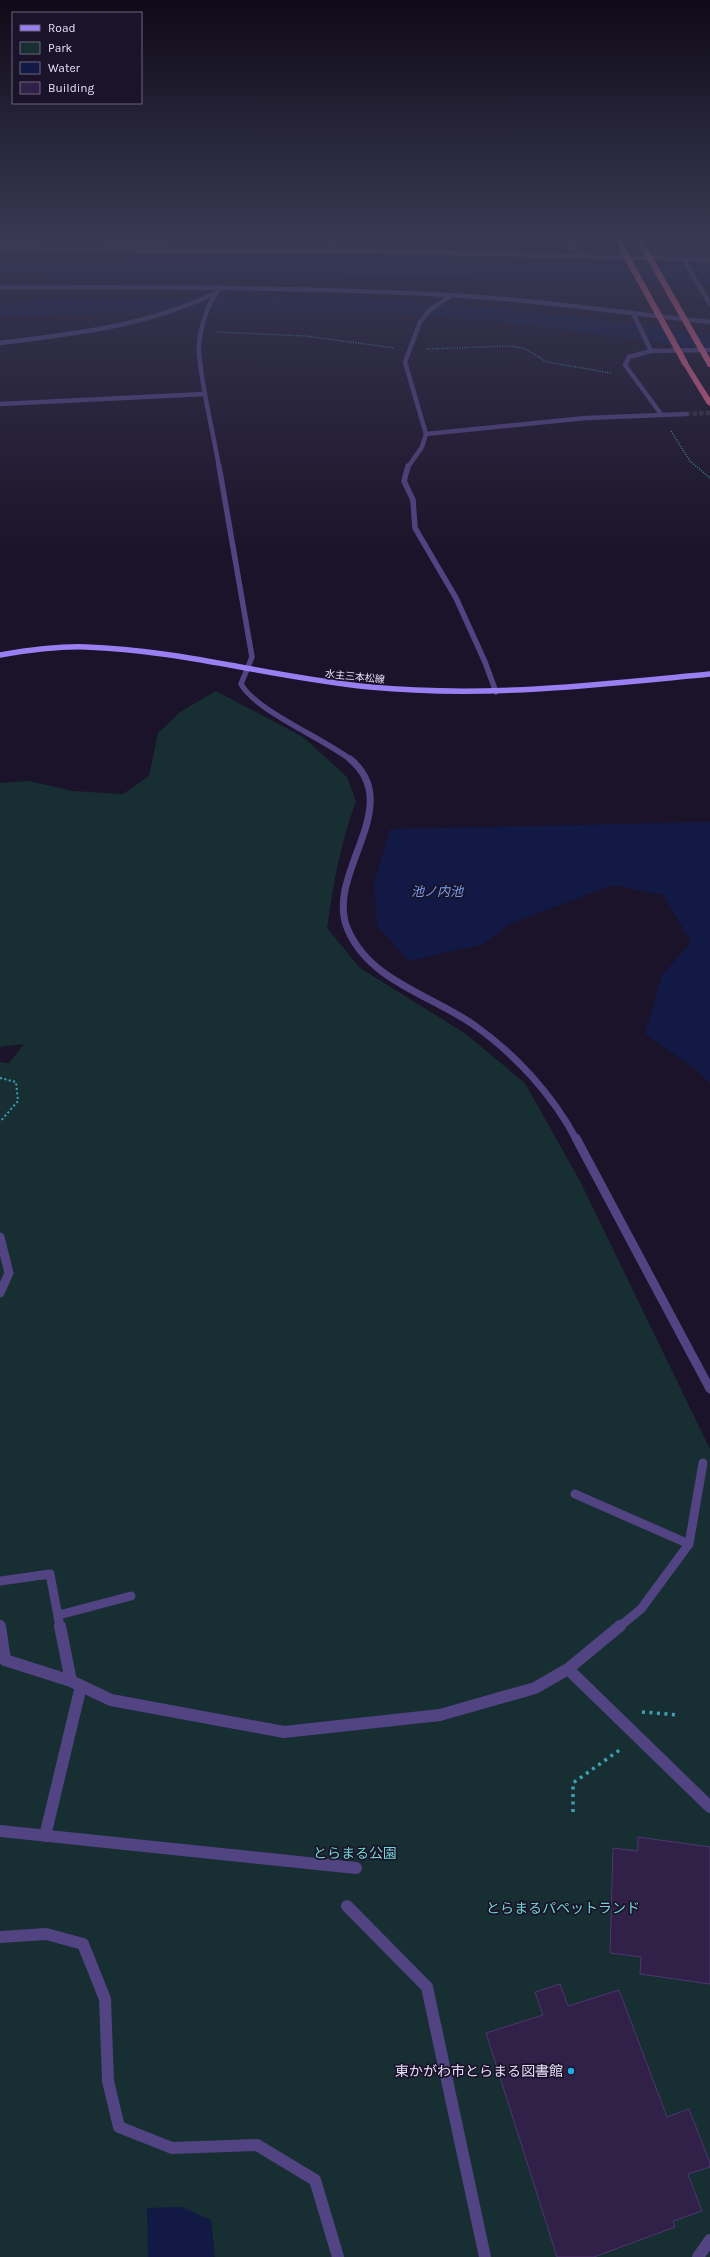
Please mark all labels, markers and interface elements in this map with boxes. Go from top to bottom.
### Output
legend [12,12,142,104]
text: Road [48,21,76,35]
text: Park [48,41,73,55]
text: Water [48,61,81,75]
text: Building [48,81,95,95]
street label: 水主三本松線 [324,668,385,686]
water label: 池ノ内池 [411,884,465,899]
park label: とらまる公園 [313,1845,397,1862]
park label: とらまるパペットランド [486,1900,640,1917]
place label: 東かがわ市とらまる図書館 [395,2063,563,2080]
marker: 東かがわ市とらまる図書館 [566,2066,576,2076]

